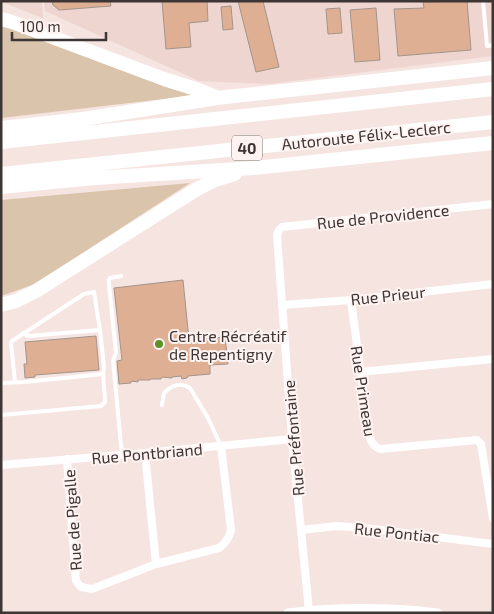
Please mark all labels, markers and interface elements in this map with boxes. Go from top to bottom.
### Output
scale bar [12,10,106,42]
text: 100 m [20,17,61,35]
street label: Autoroute Félix-Leclerc [281,117,452,153]
road number: 40 [232,136,262,160]
street label: Rue de Providence [316,200,450,232]
street label: Rue Prieur [350,282,427,308]
place label: Centre Récréatif de Repentigny [169,326,287,363]
marker: Centre Récréatif de Repentigny [153,338,165,350]
street label: Rue Primeau [347,344,381,438]
street label: Rue Préfontaine [278,379,308,497]
street label: Rue Pontbriand [91,439,203,467]
street label: Rue de Pigalle [59,469,85,571]
street label: Rue Pontiac [353,518,441,546]

